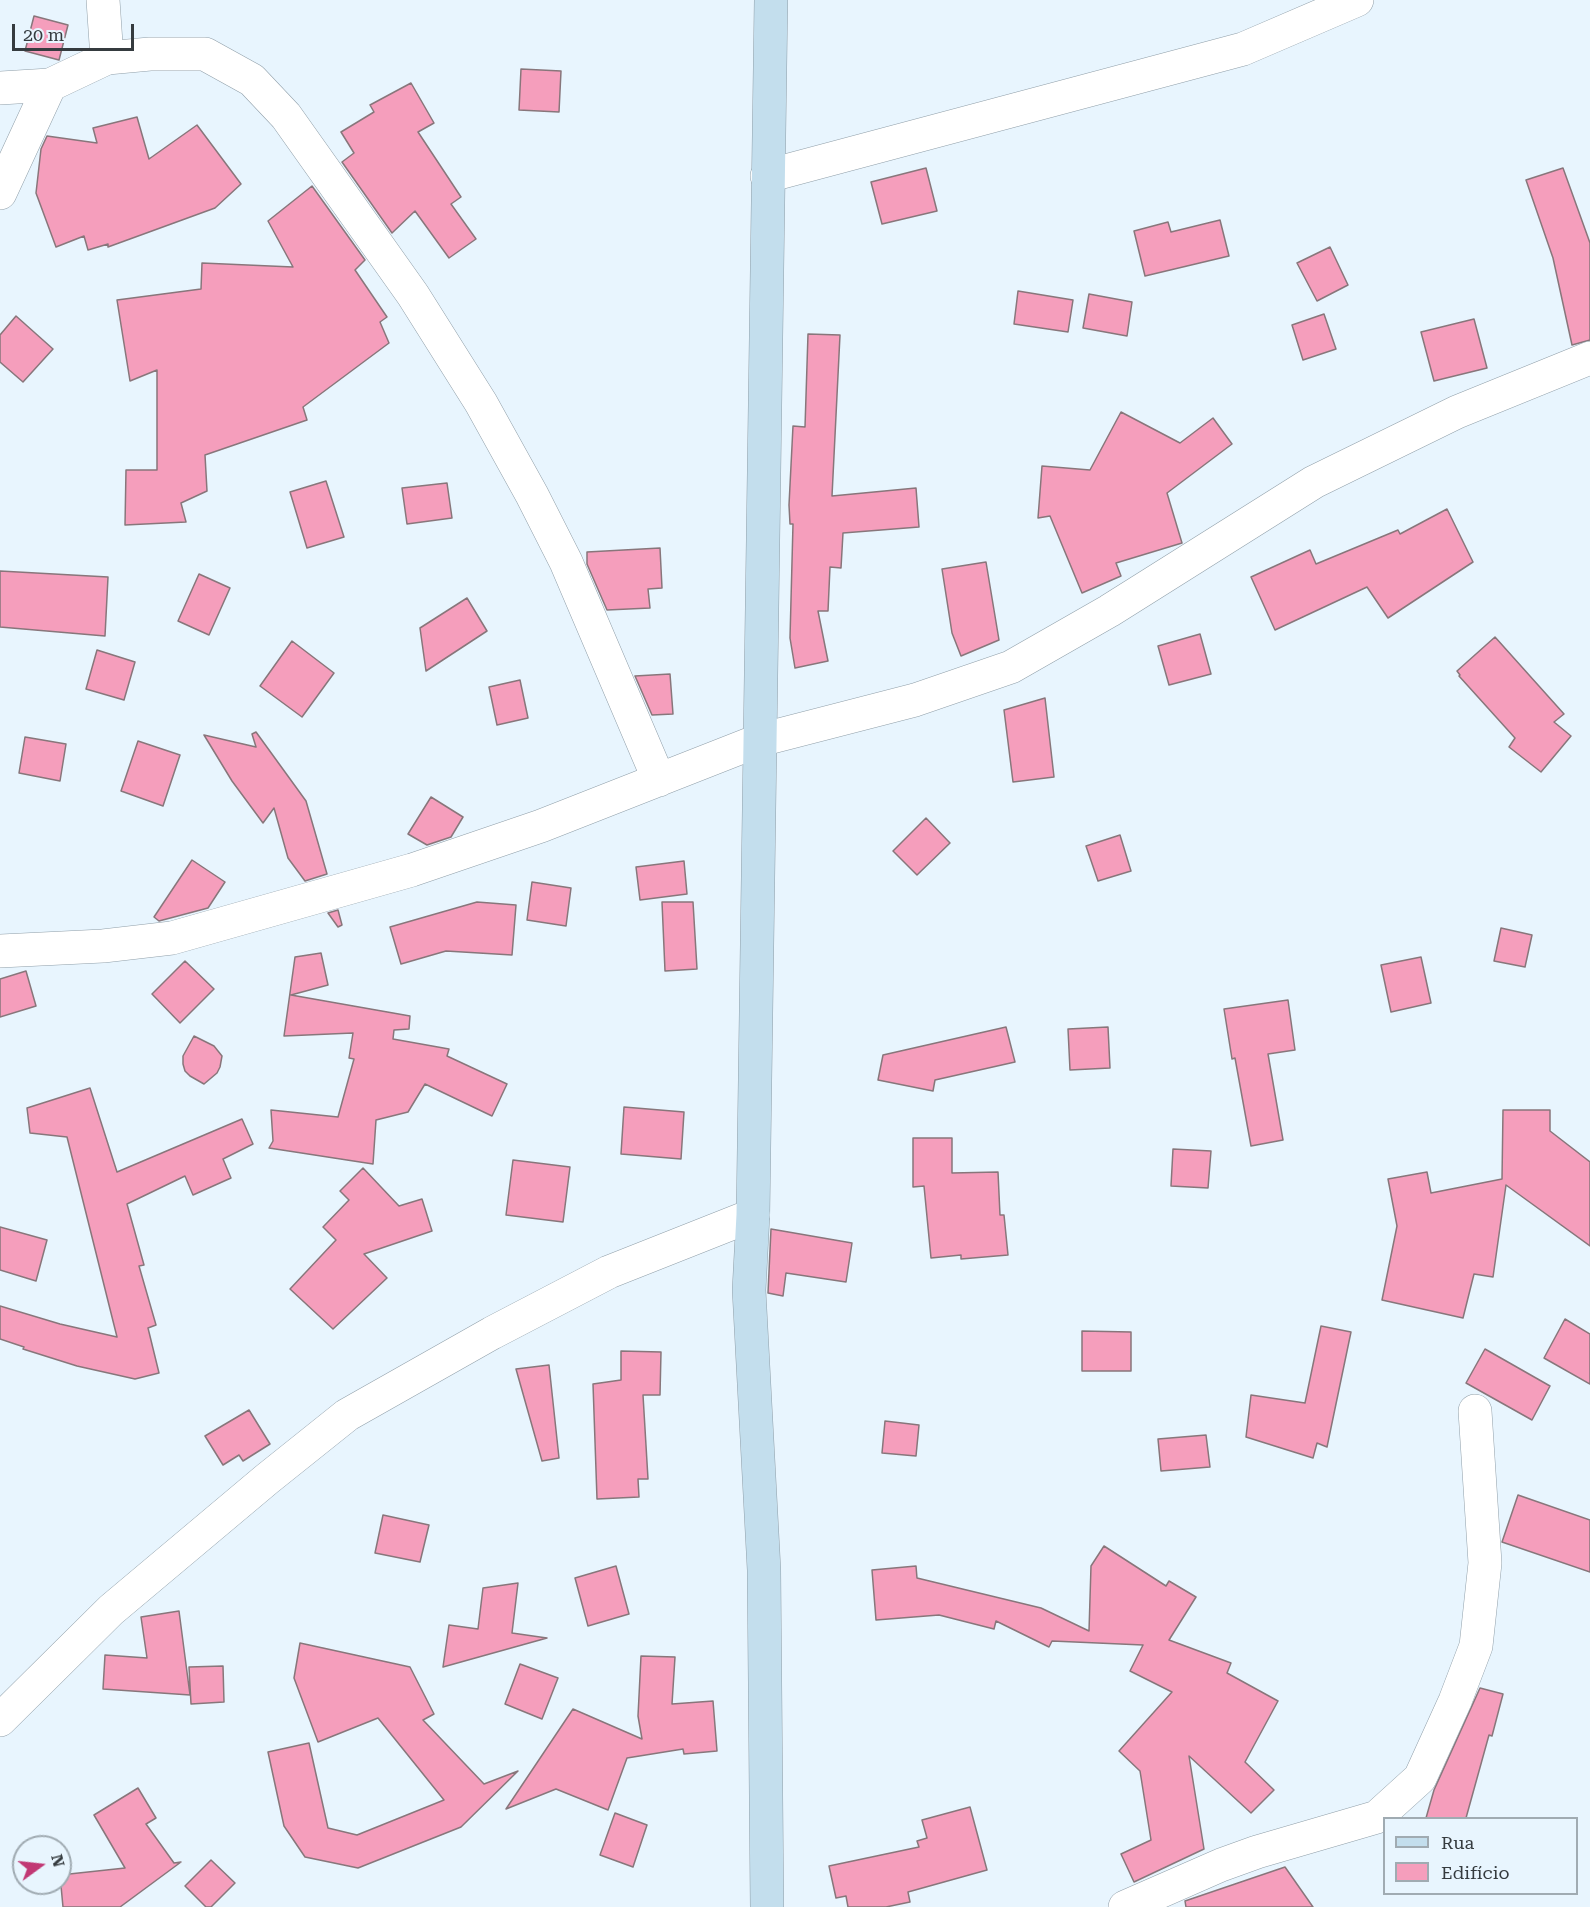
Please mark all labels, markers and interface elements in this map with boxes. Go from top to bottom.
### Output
scale bar [15,12,136,50]
text: 20 m [23,24,64,45]
legend [1383,1817,1578,1895]
text: Rua [1441,1832,1474,1853]
north arrow [12,1835,72,1895]
text: N [47,1852,69,1869]
text: Edifício [1441,1862,1509,1883]

